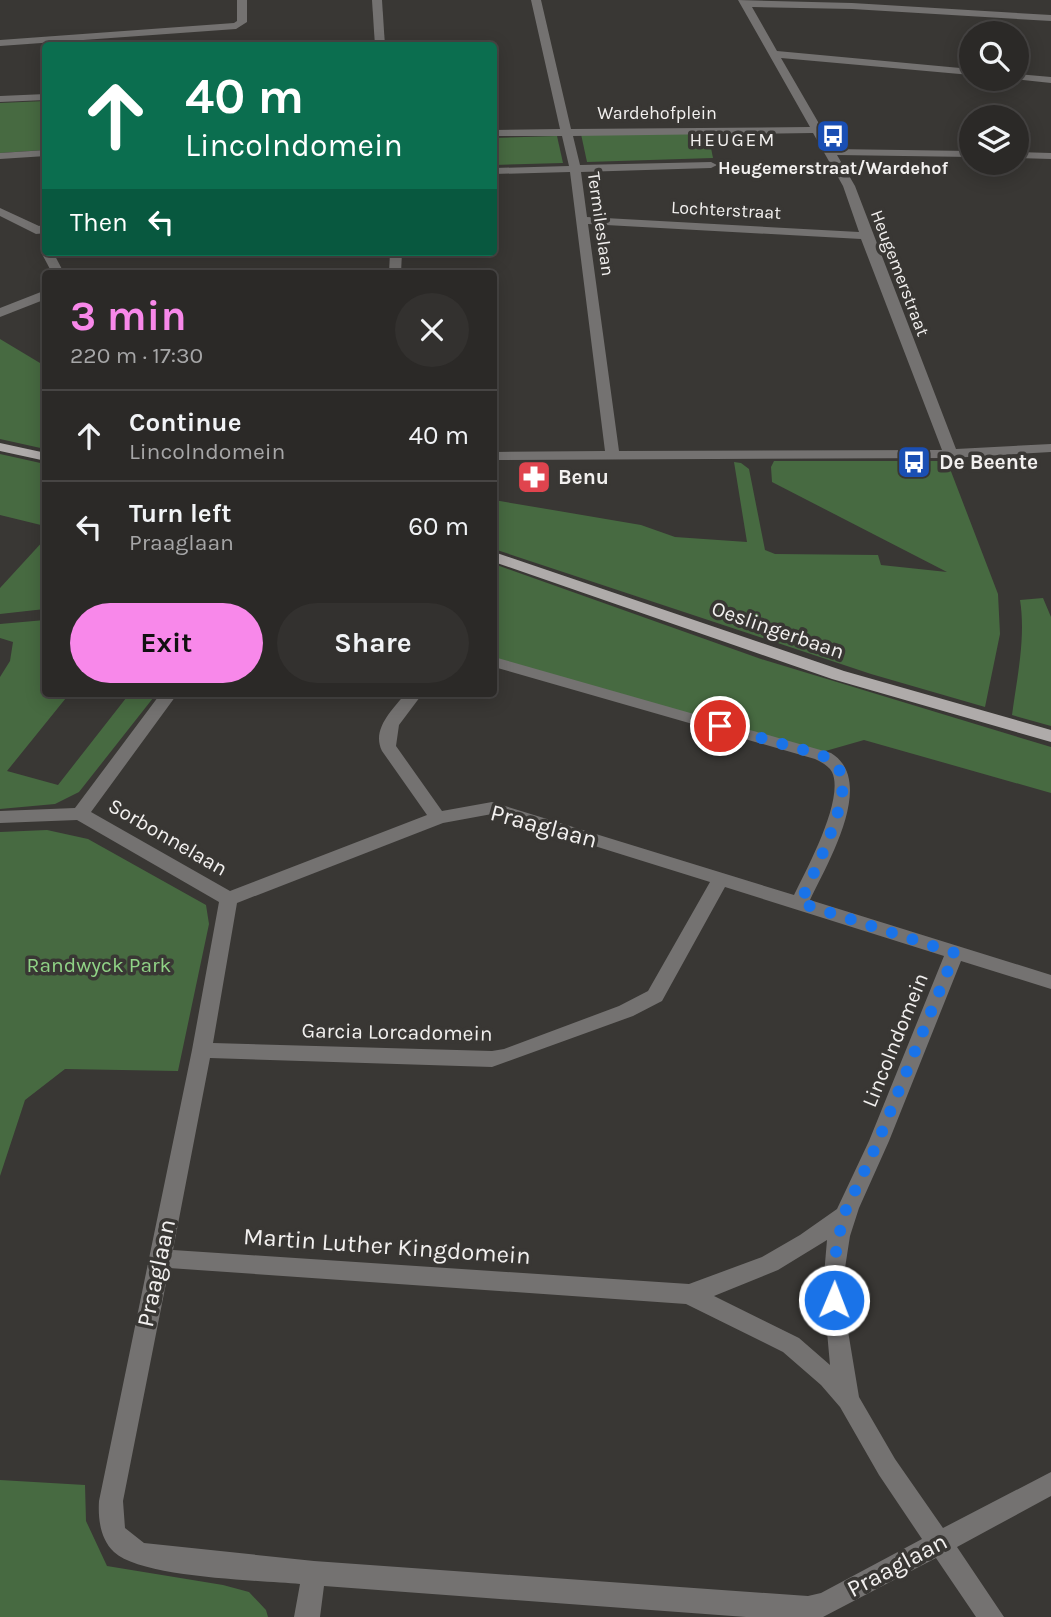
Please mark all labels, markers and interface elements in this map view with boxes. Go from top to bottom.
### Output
map controls [959,21,1029,175]
button: search [959,21,1029,91]
text: 40 m [185,68,304,125]
icon: ahead [70,70,161,161]
street label: Wardehofplein [597,102,717,124]
button: layers [959,105,1029,175]
bus stop icon: Heugemerstraat/Wardehof [814,117,852,155]
text: Lincolndomein [185,127,403,164]
district label: HEUGEM [690,129,776,151]
place label: Heugemerstraat/Wardehof [718,157,948,179]
street label: Termileslaan [583,170,619,278]
street label: Lochterstraat [670,196,782,224]
icon: left [142,203,180,241]
text: Then [70,207,128,238]
street label: Heugemerstraat [866,207,934,339]
text: 3 min [70,291,187,341]
button: close [395,293,469,367]
text: 220 m · 17:30 [70,342,203,369]
text: Continue [129,407,241,438]
icon: ahead [70,417,108,455]
text: 40 m [409,420,469,451]
text: Lincolndomein [129,438,286,465]
bus stop icon: De Beente [895,443,933,481]
place label: De Beente [939,450,1038,474]
pharmacy icon: Benu [515,458,553,496]
place label: Benu [558,465,609,489]
text: Turn left [129,498,231,529]
icon: left [70,508,108,546]
text: 60 m [408,511,469,542]
text: Praaglaan [129,529,234,556]
street label: Oeslingerbaan [709,596,847,664]
button: Exit [70,603,263,683]
button: Share [277,603,469,683]
pin [690,696,750,756]
icon: arrive [701,707,739,745]
street label: Sorbonnelaan [104,793,232,881]
street label: Praaglaan [487,798,601,854]
park label: Randwyck Park [27,953,172,977]
street label: Lincolndomein [857,969,933,1111]
street label: Garcia Lorcadomein [301,1018,493,1046]
street label: Praaglaan [131,1217,181,1329]
street label: Martin Luther Kingdomein [242,1222,532,1270]
position arrow [797,1263,871,1337]
street label: Praaglaan [842,1527,952,1603]

